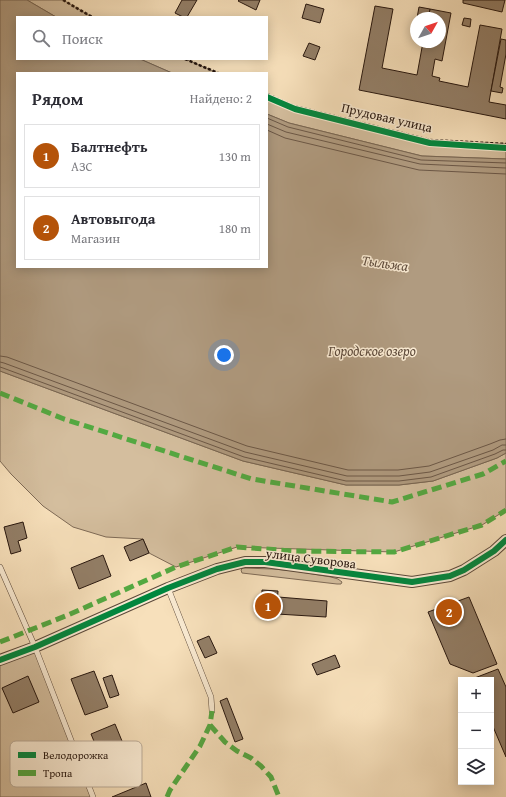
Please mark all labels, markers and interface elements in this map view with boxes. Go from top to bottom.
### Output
north arrow [410,12,446,48]
search box [16,16,268,60]
icon: search [30,27,52,49]
text: Поиск [62,28,103,49]
text: Рядом [32,86,83,111]
text: Найдено: 2 [190,89,252,108]
street label: Прудовая улица [340,98,435,137]
text: Балтнефть [71,136,148,157]
text: 1 [43,147,49,166]
text: 130 m [219,147,251,166]
text: АЗС [71,157,93,176]
text: Автовыгода [71,208,156,229]
text: 2 [43,219,49,238]
text: 180 m [219,219,251,238]
text: Магазин [71,229,120,248]
water label: Тыльжа [361,250,410,276]
water label: Городское озеро [327,341,416,361]
your location [214,345,234,365]
street label: улица Суворова [264,543,358,574]
pin: 1 [255,591,281,621]
pin: 2 [436,597,462,627]
map controls [458,677,494,785]
button: + [458,677,494,713]
button: − [458,713,494,749]
legend [10,741,142,787]
text: Велодорожка [43,747,109,763]
button: layers [458,749,494,785]
text: Тропа [43,765,73,781]

